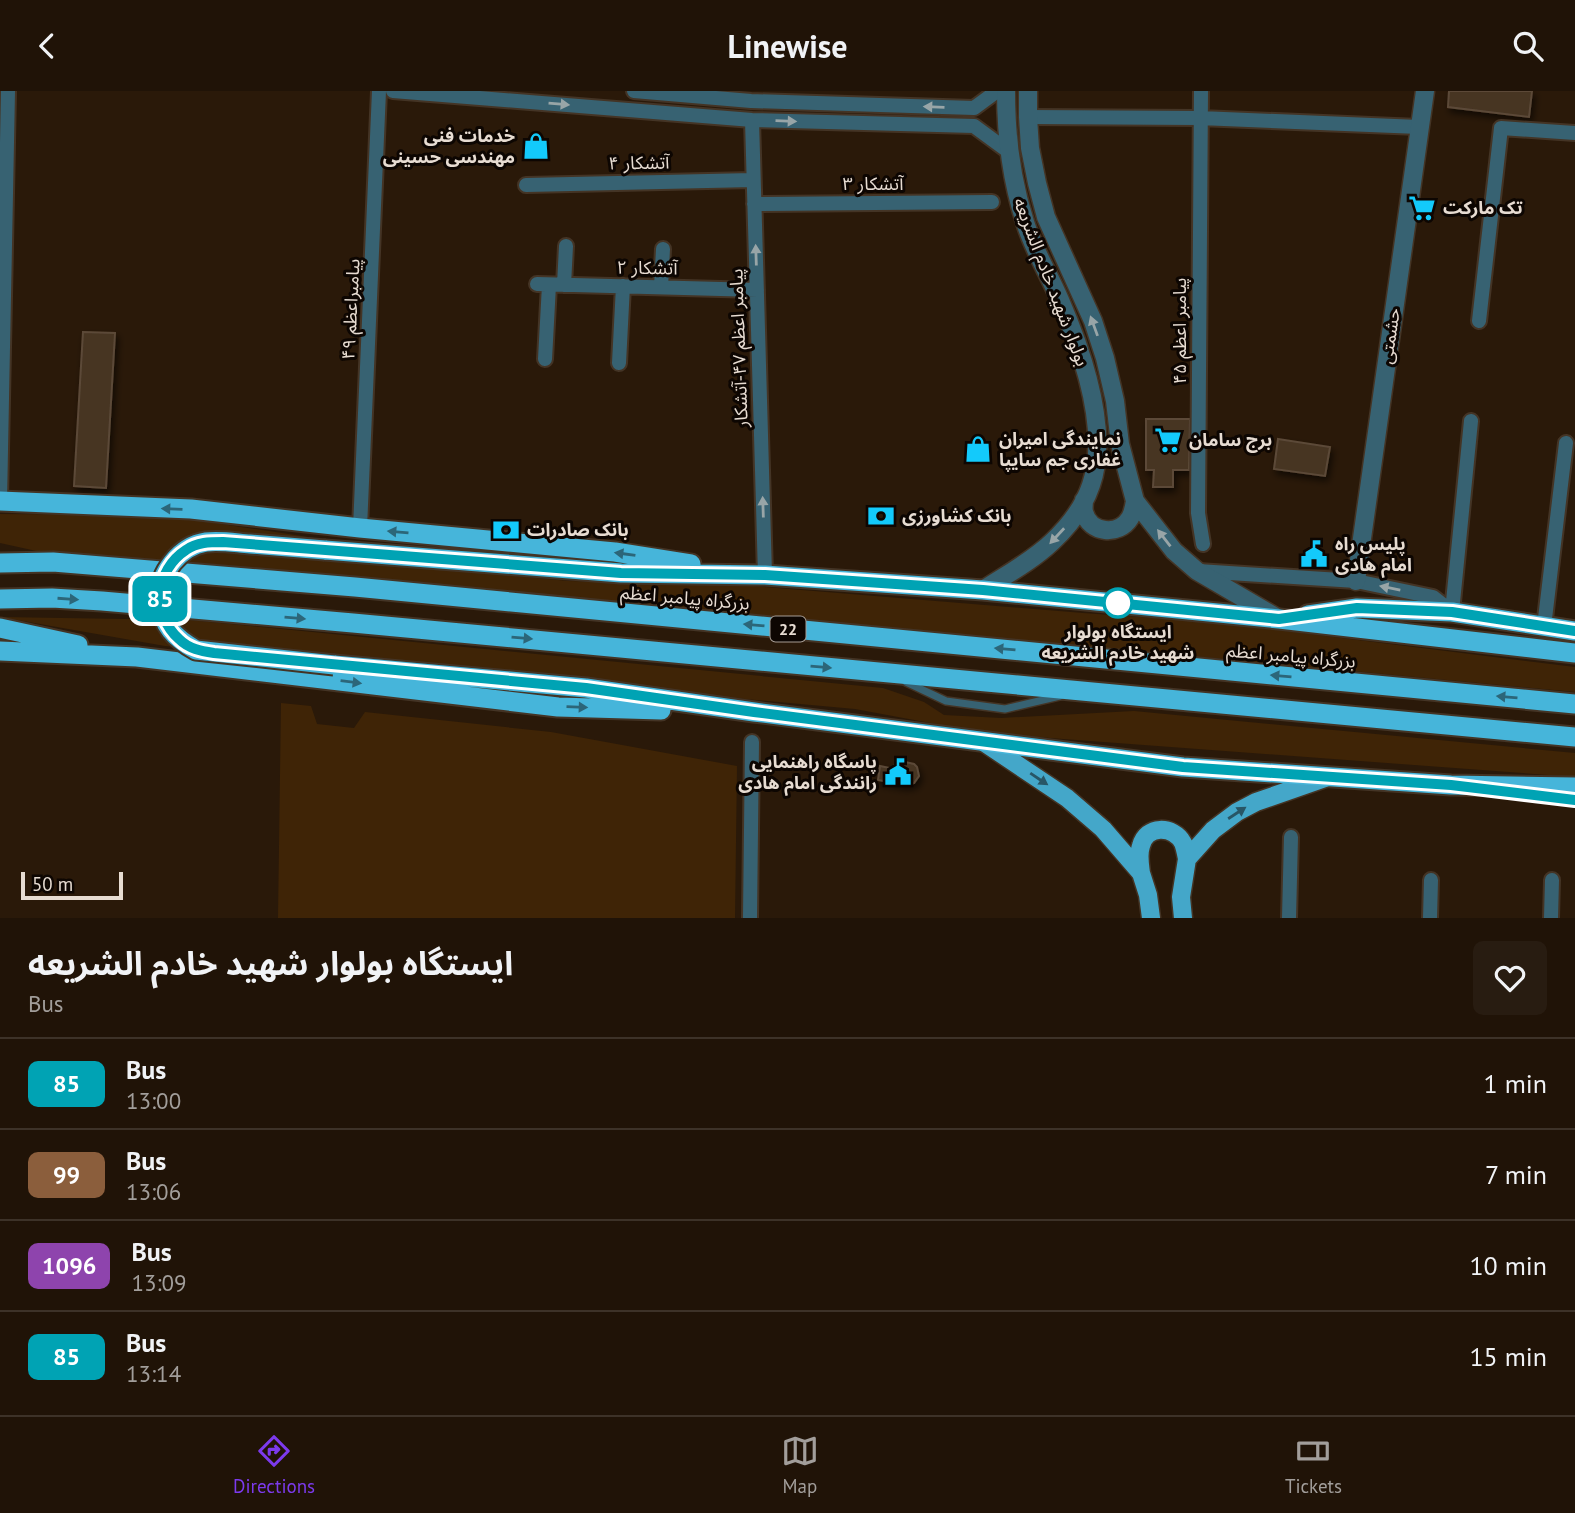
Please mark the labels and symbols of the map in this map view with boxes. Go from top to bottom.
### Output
one-way arrow [548,99,570,110]
one-way arrow [923,101,945,112]
one-way arrow [775,115,797,127]
place label: خدمات فنی مهندسی حسینی [383,124,515,168]
shop icon: خدمات فنی مهندسی حسینی [521,131,551,161]
street label: آتشکار ۴ [608,150,670,175]
street label: آتشکار ۳ [842,172,904,195]
supermarket icon: تک مارکت [1407,193,1437,223]
street label: بولوار شهید خادم الشریعه [1006,194,1094,371]
place label: تک مارکت [1443,196,1523,219]
one-way arrow [750,244,761,266]
street label: آتشکار ۲ [616,255,678,280]
street label: پیامبراعظم ۴۹ [336,258,367,360]
street label: پیامبر اعظم ۴۷-آتشکار [724,268,755,429]
street label: پیامبر اعظم ۴۵ [1168,278,1193,384]
street label: حشمتی [1374,306,1405,365]
one-way arrow [1088,315,1099,336]
supermarket icon: برج سامان [1153,425,1183,455]
place label: نمایندگی امیران غفاری جم سایپا [999,427,1121,473]
place label: برج سامان [1189,428,1272,453]
shop icon: نمایندگی امیران غفاری جم سایپا [963,434,993,464]
one-way arrow [757,496,769,518]
bank icon: بانک کشاورزی [866,501,896,531]
one-way arrow [161,503,183,514]
place label: بانک کشاورزی [902,504,1012,527]
bank icon: بانک صادرات [491,515,521,545]
place label: بانک صادرات [527,518,629,541]
one-way arrow [387,526,409,537]
one-way arrow [1049,527,1065,545]
one-way arrow [1158,529,1172,547]
place label: پلیس راه امام هادی [1335,532,1412,578]
public building icon: پلیس راه امام هادی [1299,539,1329,569]
one-way arrow [614,548,636,559]
line badge: 85 [128,576,192,622]
street label: بزرگراه پیامبر اعظم [619,580,751,617]
one-way arrow [1379,583,1401,594]
marker: ایستگاه بولوار شهید خادم الشریعه [1103,588,1133,618]
one-way arrow [57,594,79,605]
one-way arrow [284,613,306,624]
road number: 22 [770,617,806,642]
one-way arrow [743,619,765,630]
place label: ایستگاه بولوار شهید خادم الشریعه [1042,620,1194,666]
one-way arrow [511,633,533,644]
street label: بزرگراه پیامبر اعظم [1225,638,1357,675]
one-way arrow [994,643,1016,654]
one-way arrow [810,661,832,672]
one-way arrow [1269,670,1291,681]
one-way arrow [340,677,362,688]
one-way arrow [1496,691,1518,702]
one-way arrow [566,702,588,713]
place label: پاسگاه راهنمایی رانندگی امام هادی [738,750,877,796]
public building icon: پاسگاه راهنمایی رانندگی امام هادی [883,757,913,787]
one-way arrow [1029,772,1048,785]
one-way arrow [1228,807,1247,820]
scale bar [21,869,122,901]

